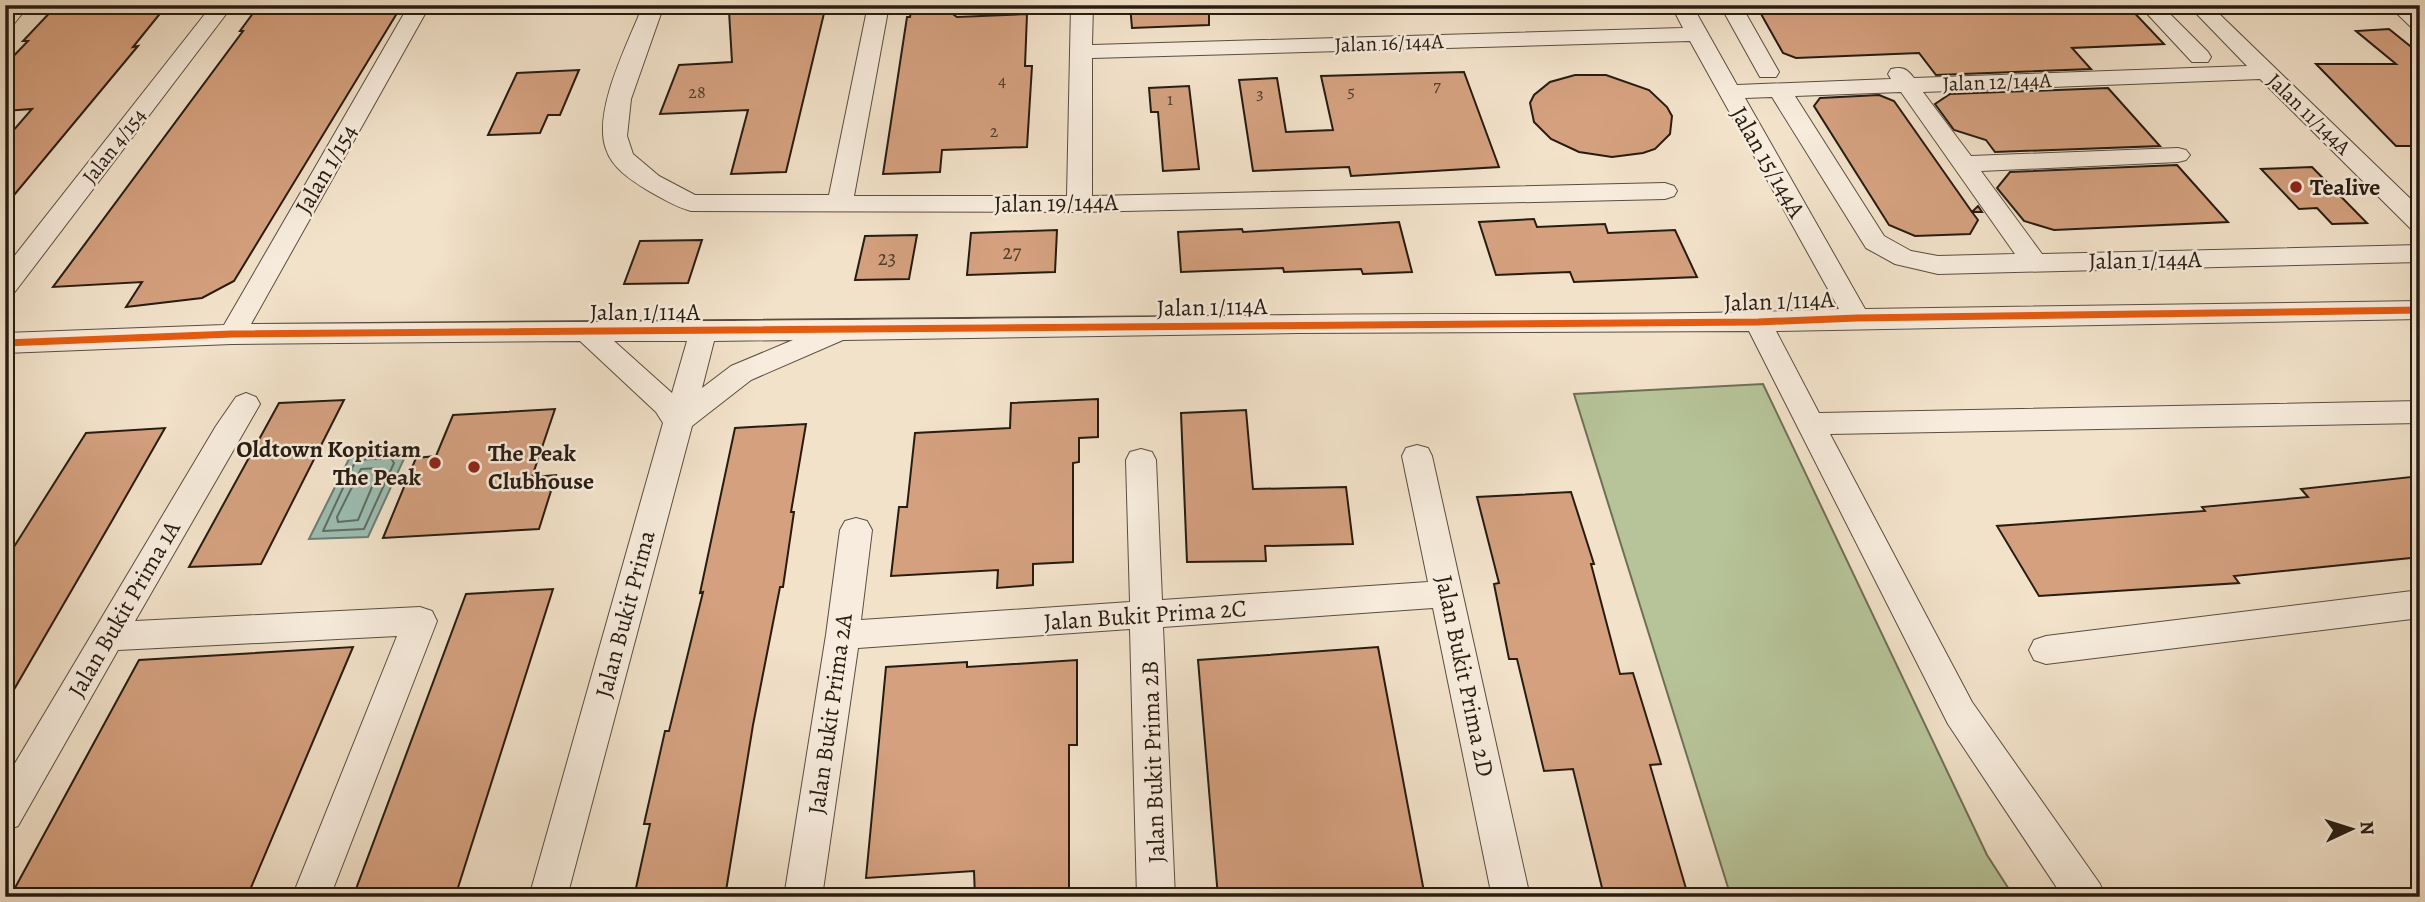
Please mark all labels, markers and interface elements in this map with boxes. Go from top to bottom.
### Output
street label: Jalan 16/144A [1334,27,1445,59]
street label: Jalan 12/144A [1942,66,2053,98]
street label: Jalan 11/144A [2261,67,2358,162]
house number: 4 [998,68,1006,92]
house number: 7 [1433,73,1441,97]
house number: 5 [1347,79,1355,103]
house number: 28 [688,80,706,104]
house number: 3 [1256,81,1264,105]
house number: 1 [1167,87,1173,111]
street label: Jalan 15/144A [1723,100,1813,224]
street label: Jalan 4/154 [76,102,152,190]
street label: Jalan 1/154 [287,118,365,220]
house number: 2 [990,119,999,143]
place label: Tealive [2310,171,2380,203]
marker: Tealive [2288,179,2304,195]
street label: Jalan 19/144A [994,186,1119,220]
house number: 27 [1003,238,1022,266]
street label: Jalan 1/144A [2088,243,2203,277]
house number: 23 [878,244,896,272]
street label: Jalan 1/114A [1723,283,1836,319]
street label: Jalan 1/114A [1156,290,1269,324]
street label: Jalan 1/114A [590,296,701,328]
place label: Oldtown Kopitiam The Peak [236,433,422,493]
place label: The Peak Clubhouse [488,437,594,497]
marker: Oldtown Kopitiam The Peak [427,455,443,471]
marker: The Peak Clubhouse [466,459,482,475]
street label: Jalan Bukit Prima 1A [60,514,188,703]
street label: Jalan Bukit Prima [587,526,663,701]
street label: Jalan Bukit Prima 2D [1428,572,1502,780]
street label: Jalan Bukit Prima 2C [1043,592,1247,638]
street label: Jalan Bukit Prima 2A [800,611,860,816]
street label: Jalan Bukit Prima 2B [1133,660,1173,864]
north arrow [2316,794,2386,864]
text: N [2354,820,2380,836]

